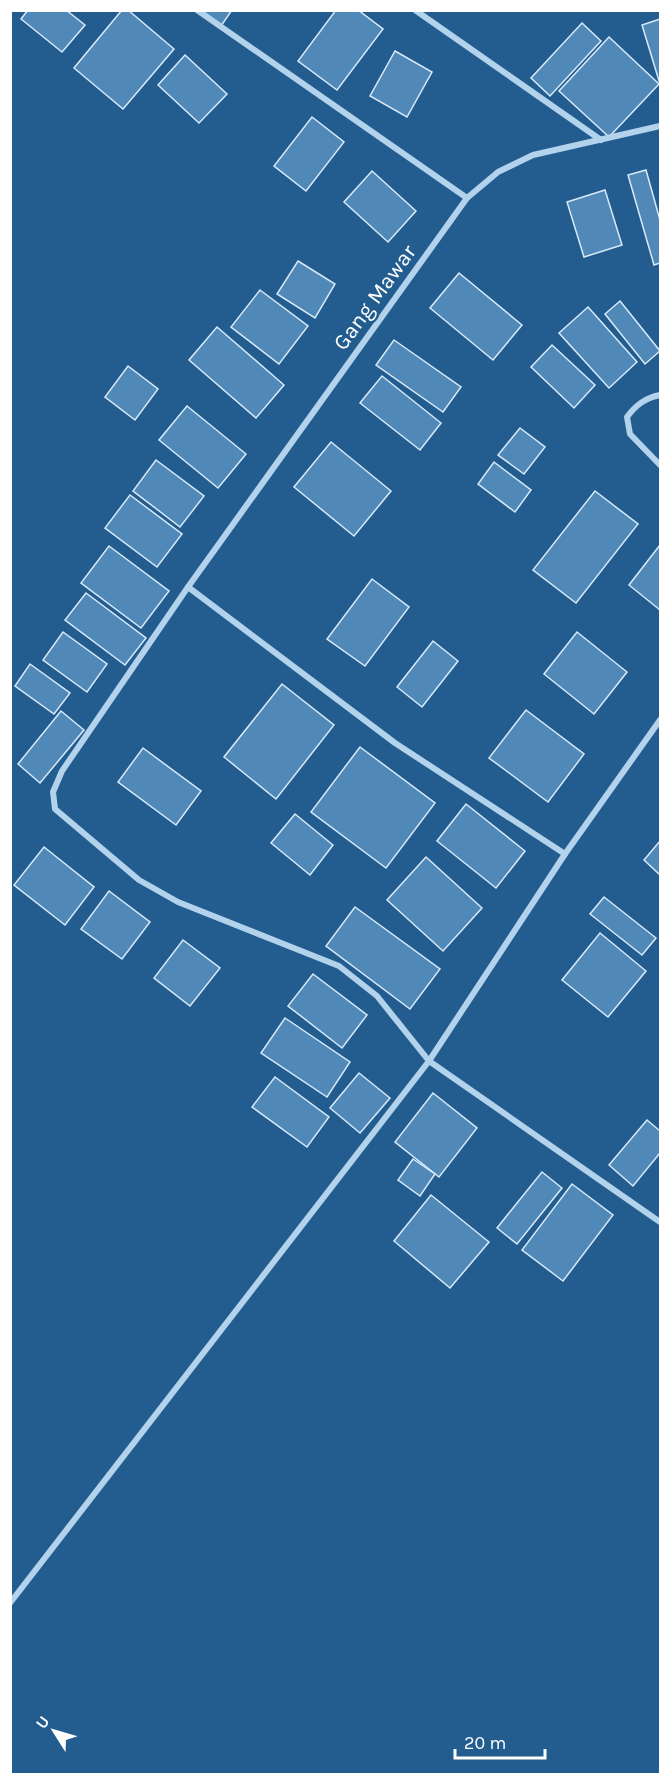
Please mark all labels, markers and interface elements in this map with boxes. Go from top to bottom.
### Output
street label: Gang Mawar [328,240,422,355]
north arrow [24,1701,84,1761]
text: U [32,1712,53,1732]
scale bar [455,1722,545,1760]
text: 20 m [464,1732,506,1754]

